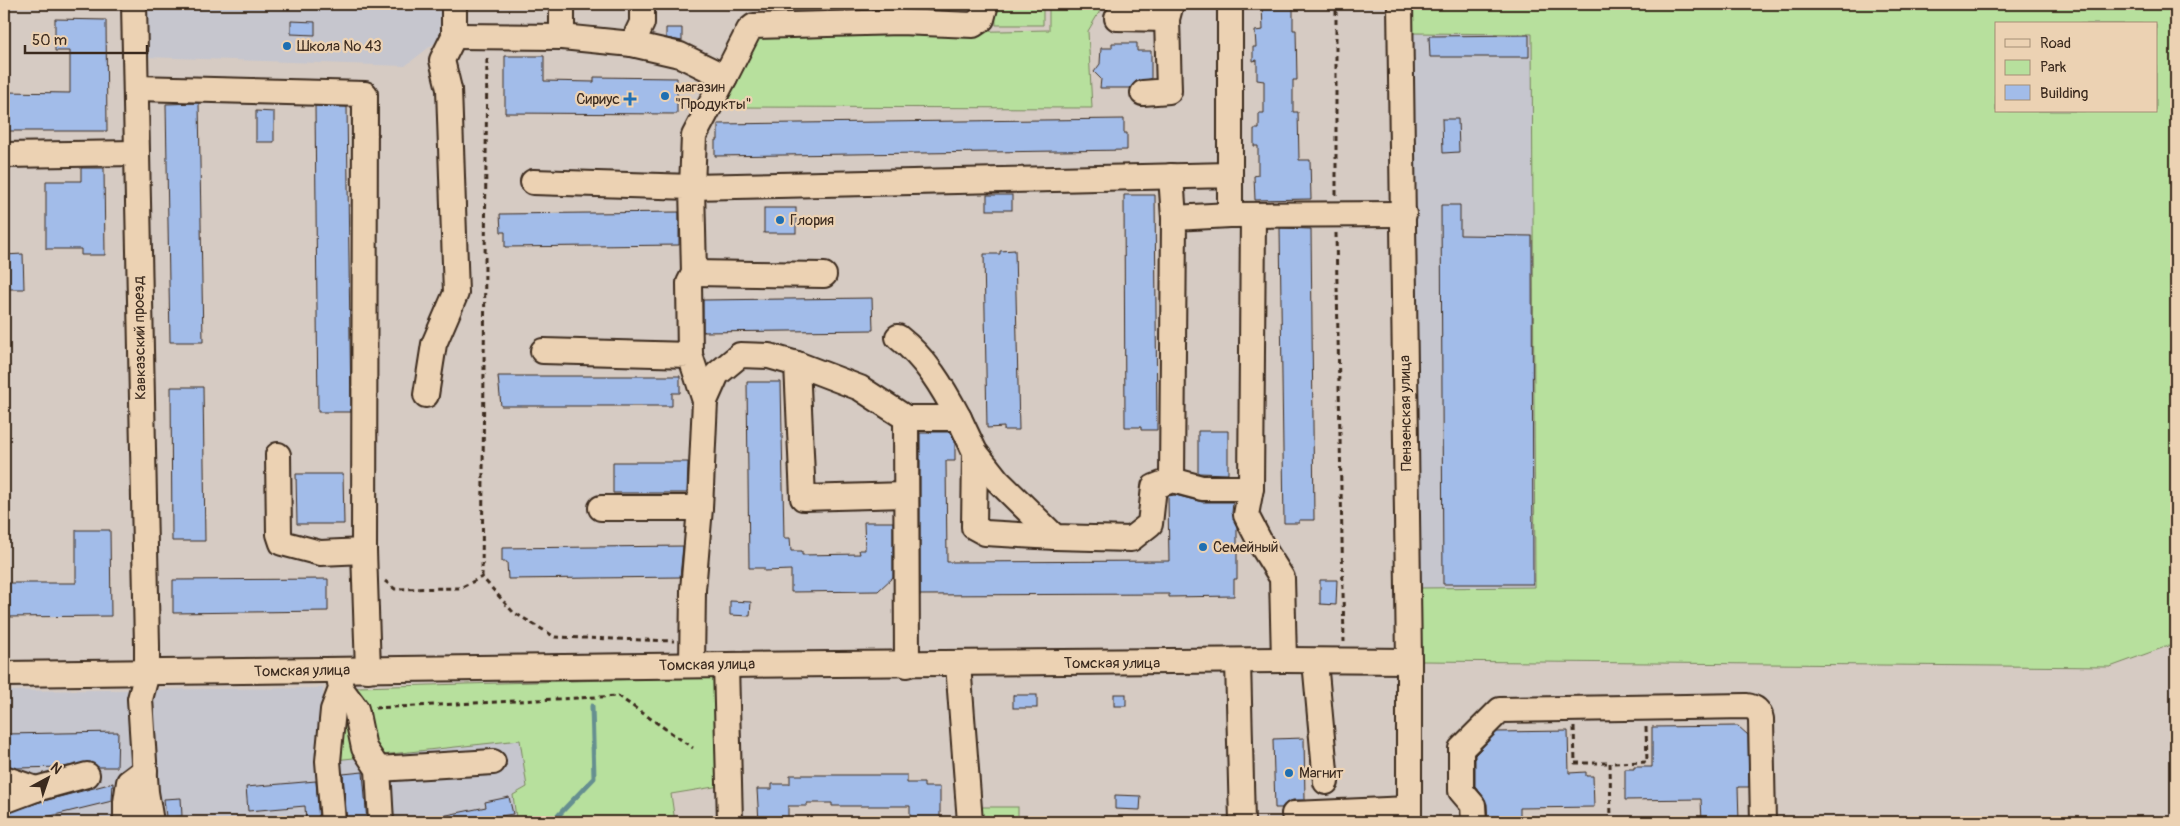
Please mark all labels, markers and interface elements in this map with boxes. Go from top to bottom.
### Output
scale bar [25,22,148,54]
legend [1995,22,2158,112]
text: 50 m [32,31,67,50]
text: Road [2040,34,2071,53]
place label: Школа № 43 [297,37,382,56]
marker: Школа № 43 [281,40,293,52]
text: Park [2040,58,2067,77]
place label: магазин "Продукты" [675,78,752,114]
text: Building [2040,84,2088,103]
place label: Сириус [576,90,620,109]
marker: магазин "Продукты" [659,90,671,102]
marker: Сириус [624,93,636,105]
place label: Глория [790,211,834,230]
marker: Глория [774,214,786,226]
street label: Кавказский проезд [129,276,151,400]
street label: Пензенская улица [1395,355,1417,471]
place label: Семейный [1213,538,1278,557]
marker: Семейный [1197,541,1209,553]
street label: Томская улица [1064,654,1160,673]
street label: Томская улица [659,655,755,675]
street label: Томская улица [254,661,350,681]
north arrow [22,754,72,804]
text: N [47,759,65,778]
place label: Магнит [1299,764,1344,783]
marker: Магнит [1283,767,1295,779]

